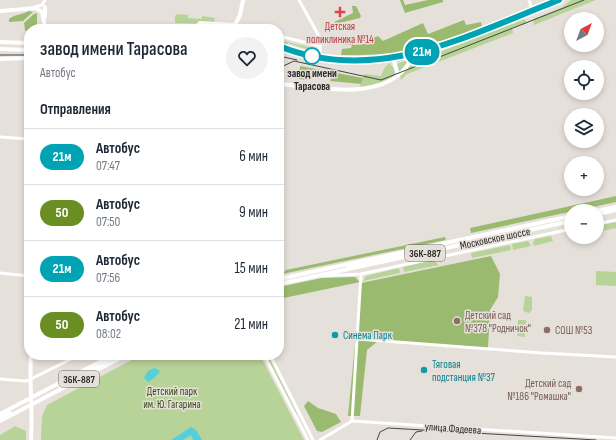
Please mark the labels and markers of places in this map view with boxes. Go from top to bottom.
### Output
marker: Детская поликлиника №14 [334,6,346,18]
place label: Детская поликлиника №14 [306,20,374,46]
marker: завод имени Тарасова [303,47,321,65]
place label: завод имени Тарасова [287,67,337,93]
place label: Детский сад №378 "Родничок" [465,309,531,335]
marker: Детский сад №378 "Родничок" [452,316,462,326]
place label: СОШ №53 [555,324,593,337]
marker: СОШ №53 [542,325,552,335]
place label: Синема Парк [343,329,393,342]
marker: Синема Парк [330,330,340,340]
place label: Тяговая подстанция №37 [432,358,496,384]
marker: Тяговая подстанция №37 [419,365,429,375]
place label: Детский сад №186 "Ромашка" [507,377,571,403]
marker: Детский сад №186 "Ромашка" [574,384,584,394]

